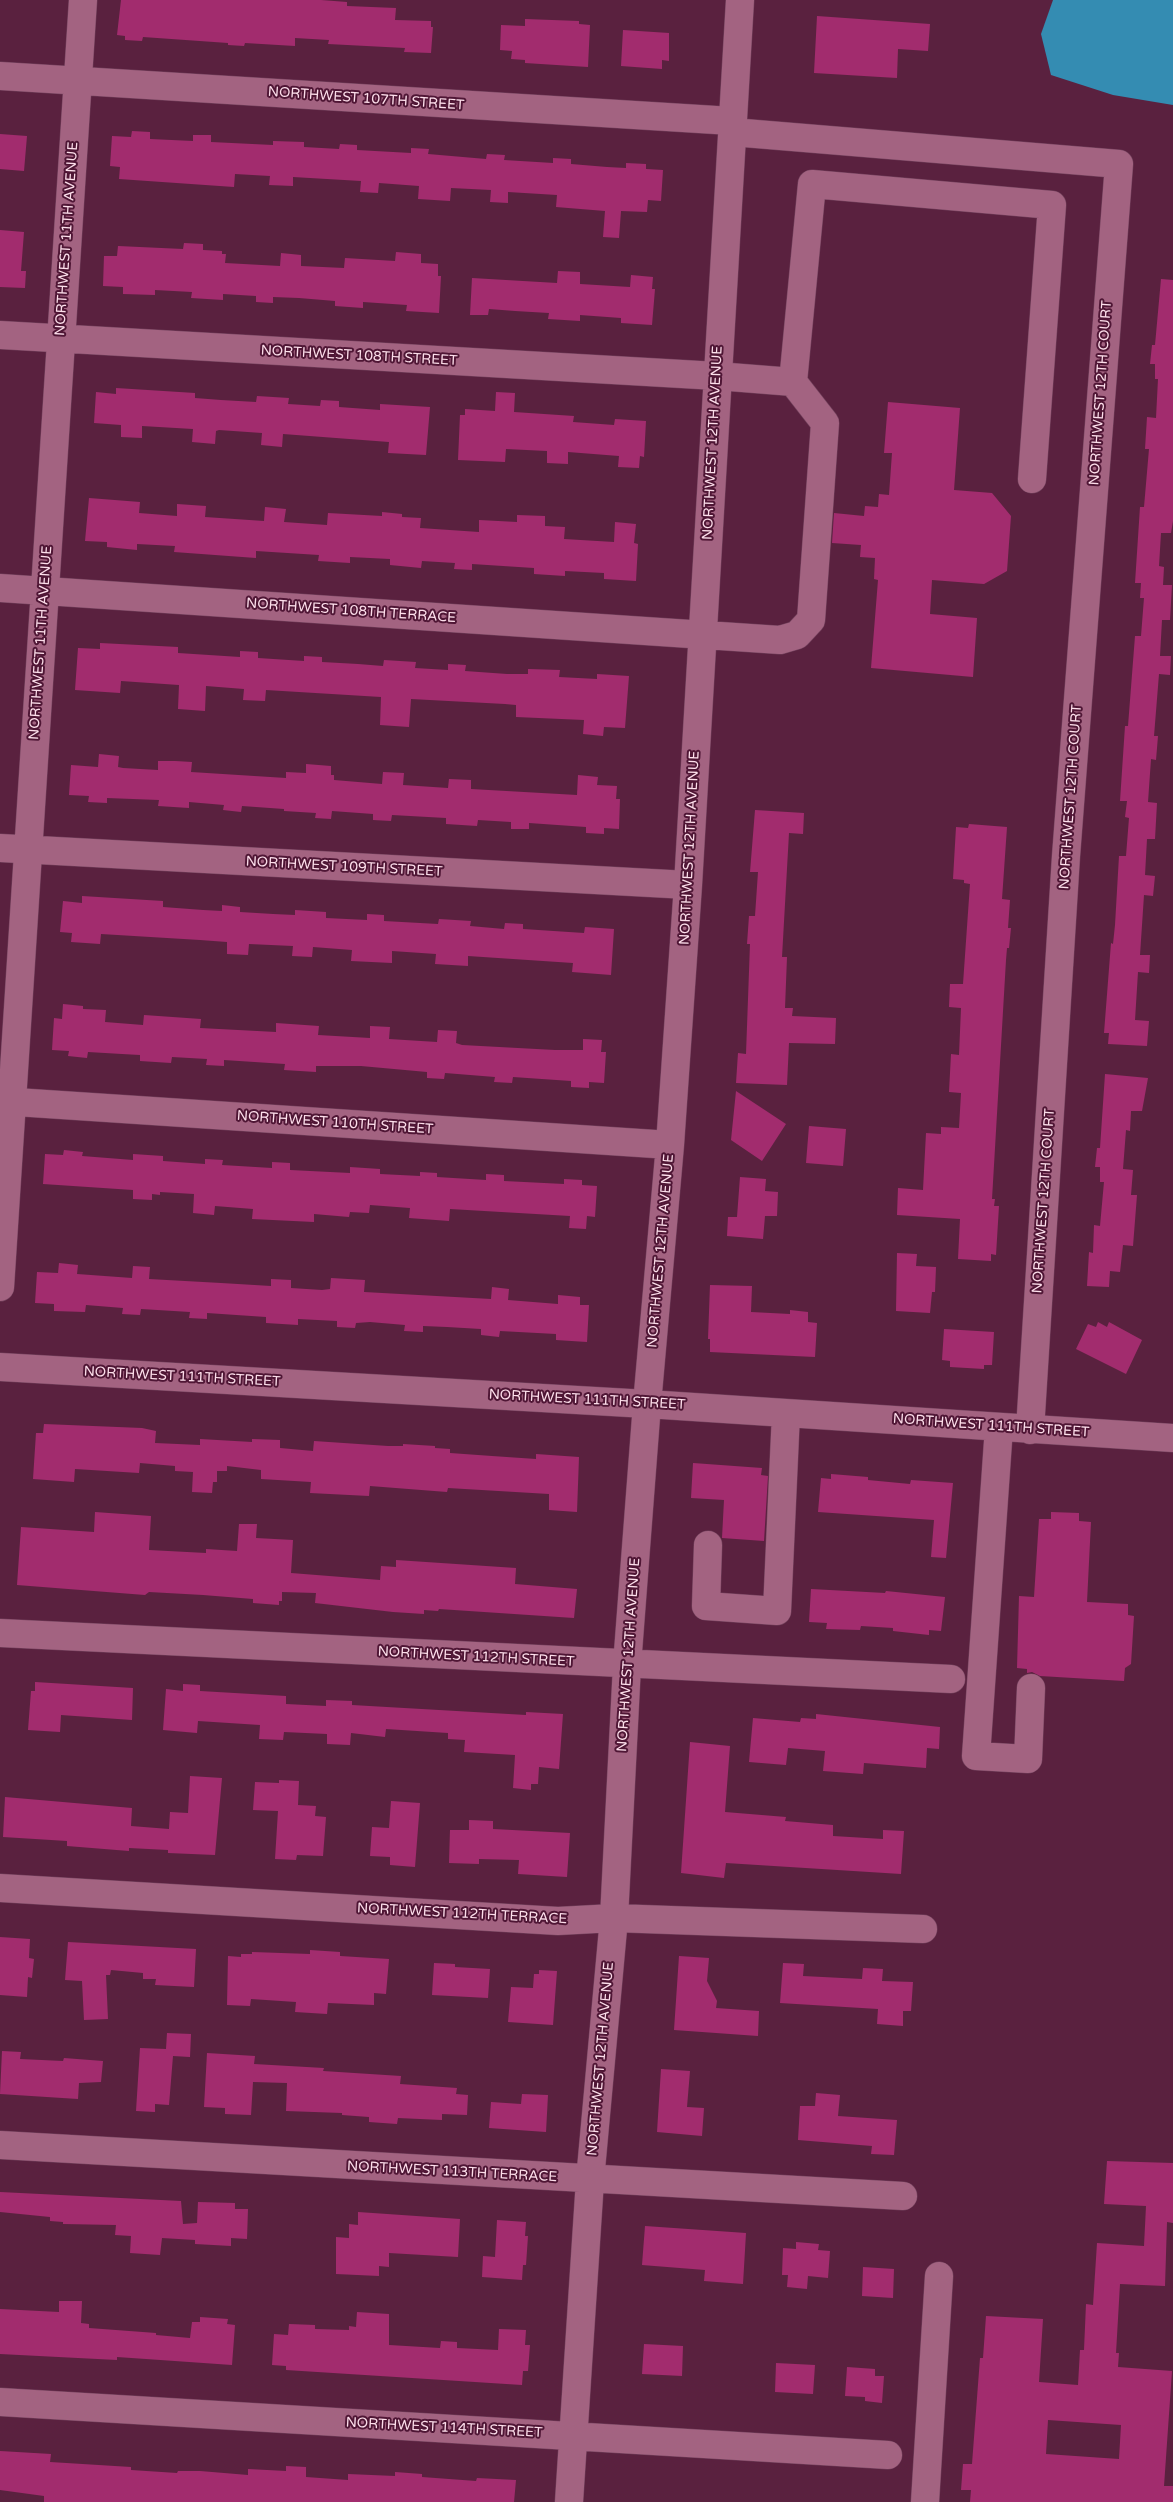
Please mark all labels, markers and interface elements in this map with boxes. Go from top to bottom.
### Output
street label: NORTHWEST 107TH STREET [267,84,465,114]
street label: NORTHWEST 11TH AVENUE [52,141,82,337]
street label: NORTHWEST 12TH COURT [1086,300,1116,486]
street label: NORTHWEST 108TH STREET [260,342,458,370]
street label: NORTHWEST 12TH AVENUE [700,345,726,541]
street label: NORTHWEST 11TH AVENUE [26,545,56,741]
street label: NORTHWEST 108TH TERRACE [245,595,457,627]
street label: NORTHWEST 12TH COURT [1056,704,1086,890]
street label: NORTHWEST 12TH AVENUE [677,750,703,946]
street label: NORTHWEST 109TH STREET [245,853,443,881]
street label: NORTHWEST 110TH STREET [236,1108,434,1138]
street label: NORTHWEST 12TH COURT [1029,1108,1059,1294]
street label: NORTHWEST 12TH AVENUE [644,1153,678,1349]
street label: NORTHWEST 111TH STREET [83,1363,281,1391]
street label: NORTHWEST 111TH STREET [488,1386,686,1414]
street label: NORTHWEST 111TH STREET [892,1411,1090,1441]
street label: NORTHWEST 12TH AVENUE [614,1557,644,1753]
street label: NORTHWEST 112TH STREET [377,1643,575,1671]
street label: NORTHWEST 112TH TERRACE [356,1900,568,1928]
street label: NORTHWEST 12TH AVENUE [584,1961,618,2157]
street label: NORTHWEST 113TH TERRACE [346,2158,558,2186]
street label: NORTHWEST 114TH STREET [345,2414,543,2442]

